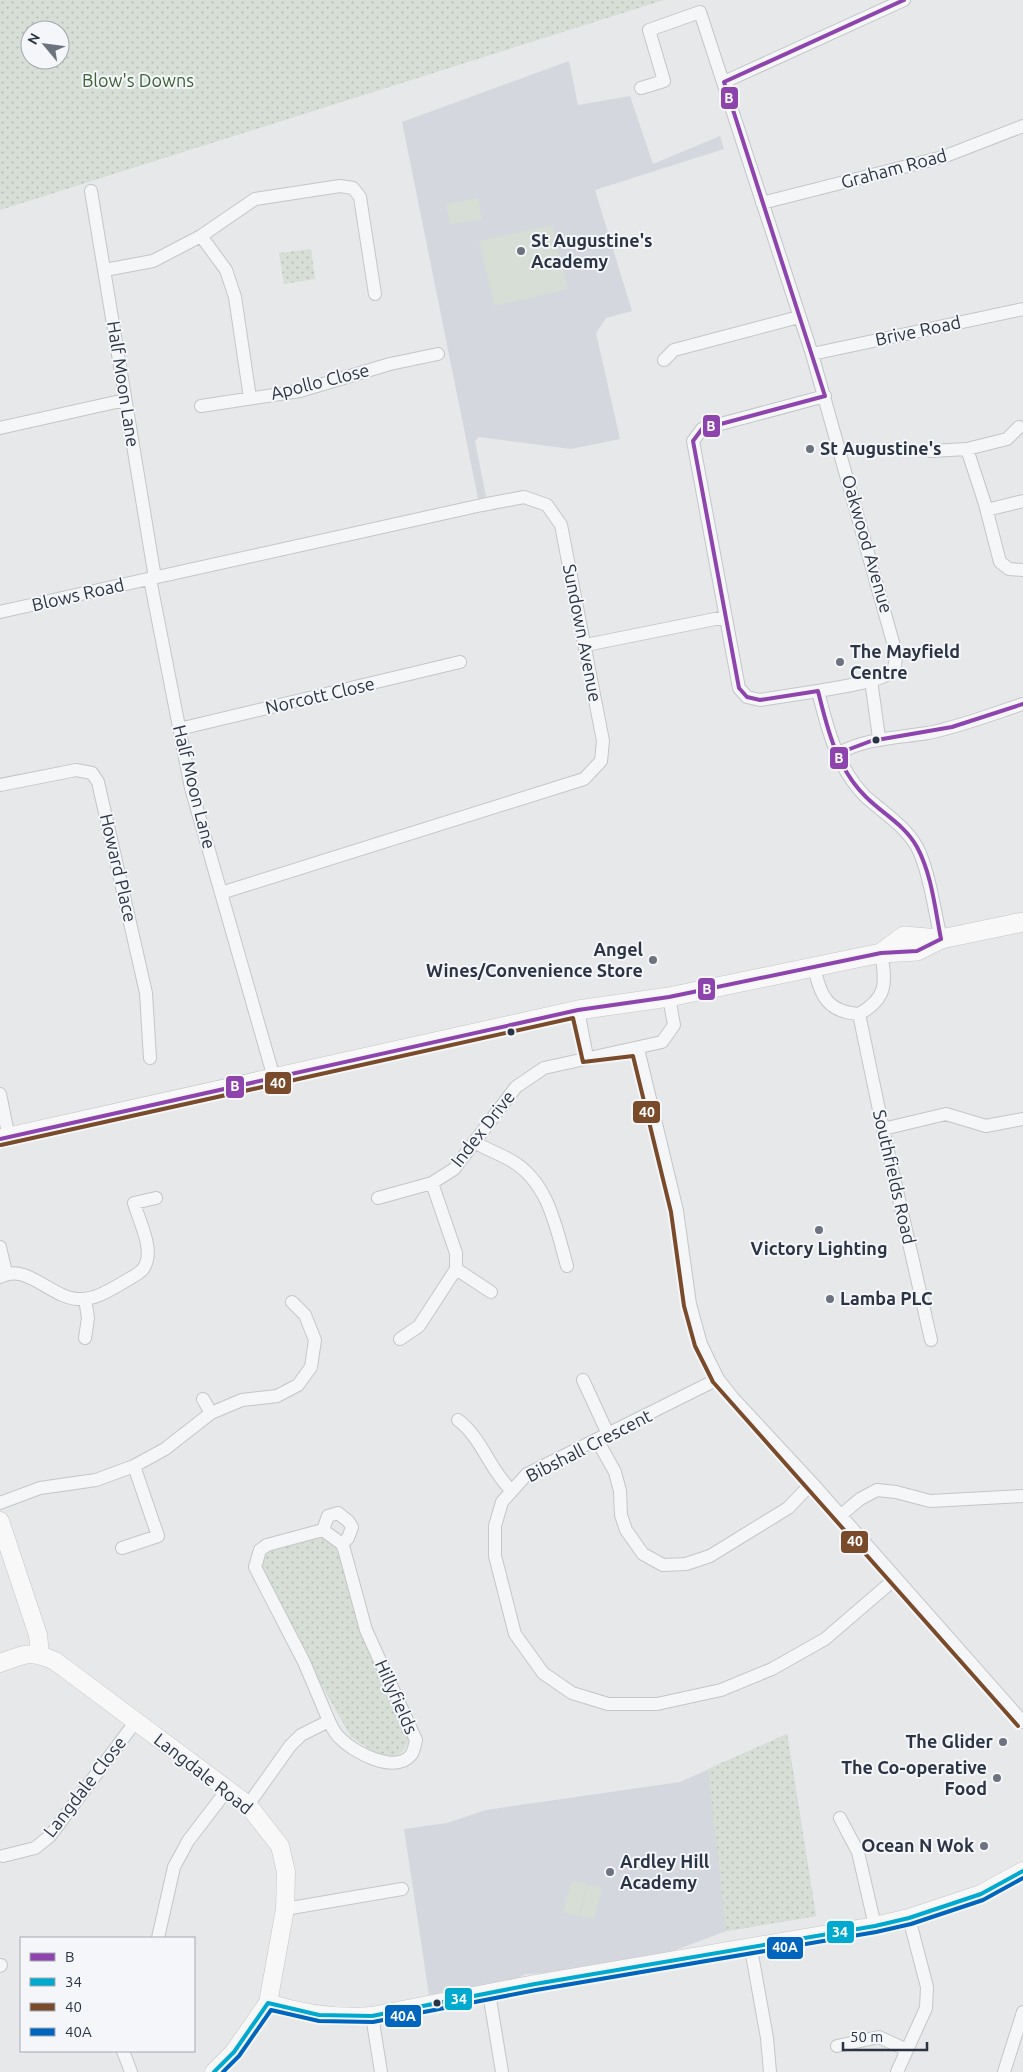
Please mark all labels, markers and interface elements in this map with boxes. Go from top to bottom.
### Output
north arrow [20,20,70,70]
text: N [24,30,43,47]
park label: Blow's Downs [82,70,194,90]
line badge: B [720,86,739,110]
text: B [724,90,734,106]
street label: Graham Road [839,144,949,192]
place label: St Augustine's Academy [531,230,653,271]
marker: St Augustine's Academy [515,245,527,257]
street label: Brive Road [873,311,962,349]
street label: Half Moon Lane [104,319,144,448]
street label: Apollo Close [268,359,371,403]
line badge: B [702,414,721,438]
text: B [706,418,716,434]
place label: St Augustine's [820,438,942,458]
marker: St Augustine's [804,443,816,455]
street label: Oakwood Avenue [839,472,897,615]
street label: Sundown Avenue [560,562,606,703]
street label: Blows Road [30,574,126,614]
place label: The Mayfield Centre [850,641,960,682]
marker: The Mayfield Centre [834,656,846,668]
street label: Norcott Close [263,673,376,717]
street label: Half Moon Lane [170,723,220,851]
unlabelled marker [871,735,881,745]
line badge: B [829,746,849,770]
text: B [834,750,844,766]
street label: Howard Place [97,812,141,924]
place label: Angel Wines/Convenience Store [426,939,644,980]
marker: Angel Wines/Convenience Store [647,954,659,966]
line badge: B [697,977,716,1001]
text: B [702,981,712,997]
unlabelled marker [506,1027,516,1037]
line badge: 40 [264,1071,292,1095]
line badge: B [225,1075,245,1099]
text: 40 [270,1075,286,1091]
text: B [230,1078,240,1094]
street label: Index Drive [446,1086,518,1170]
line badge: 40 [632,1100,661,1124]
text: 40 [639,1104,655,1120]
street label: Southfields Road [870,1108,920,1246]
marker: Victory Lighting [813,1224,825,1236]
place label: Victory Lighting [750,1238,888,1258]
place label: Lamba PLC [840,1288,933,1308]
marker: Lamba PLC [824,1293,836,1305]
street label: Bibshall Crescent [522,1405,655,1485]
line badge: 40 [840,1530,869,1554]
text: 40 [847,1533,863,1549]
street label: Hillyfields [372,1656,422,1737]
street label: Langdale Road [151,1729,257,1818]
place label: The Glider [906,1731,994,1751]
street label: Langdale Close [39,1732,130,1840]
marker: The Glider [997,1736,1009,1748]
place label: The Co-operative Food [841,1757,987,1798]
marker: The Co-operative Food [991,1772,1003,1784]
place label: Ocean N Wok [861,1835,974,1855]
marker: Ocean N Wok [978,1840,990,1852]
place label: Ardley Hill Academy [620,1851,710,1892]
marker: Ardley Hill Academy [604,1866,616,1878]
line badge: 34 [826,1920,855,1944]
text: 34 [832,1924,848,1940]
line badge: 40A [766,1936,804,1960]
legend [20,1937,195,2052]
text: 40A [772,1939,798,1955]
text: B [65,1948,75,1965]
text: 34 [65,1973,82,1990]
line badge: 34 [444,1987,473,2011]
text: 34 [451,1991,467,2007]
text: 40 [65,1998,82,2015]
unlabelled marker [432,1998,442,2008]
line badge: 40A [384,2004,422,2028]
text: 40A [390,2008,416,2024]
scale bar [843,2020,927,2052]
text: 40A [65,2023,92,2040]
text: 50 m [850,2028,883,2045]

